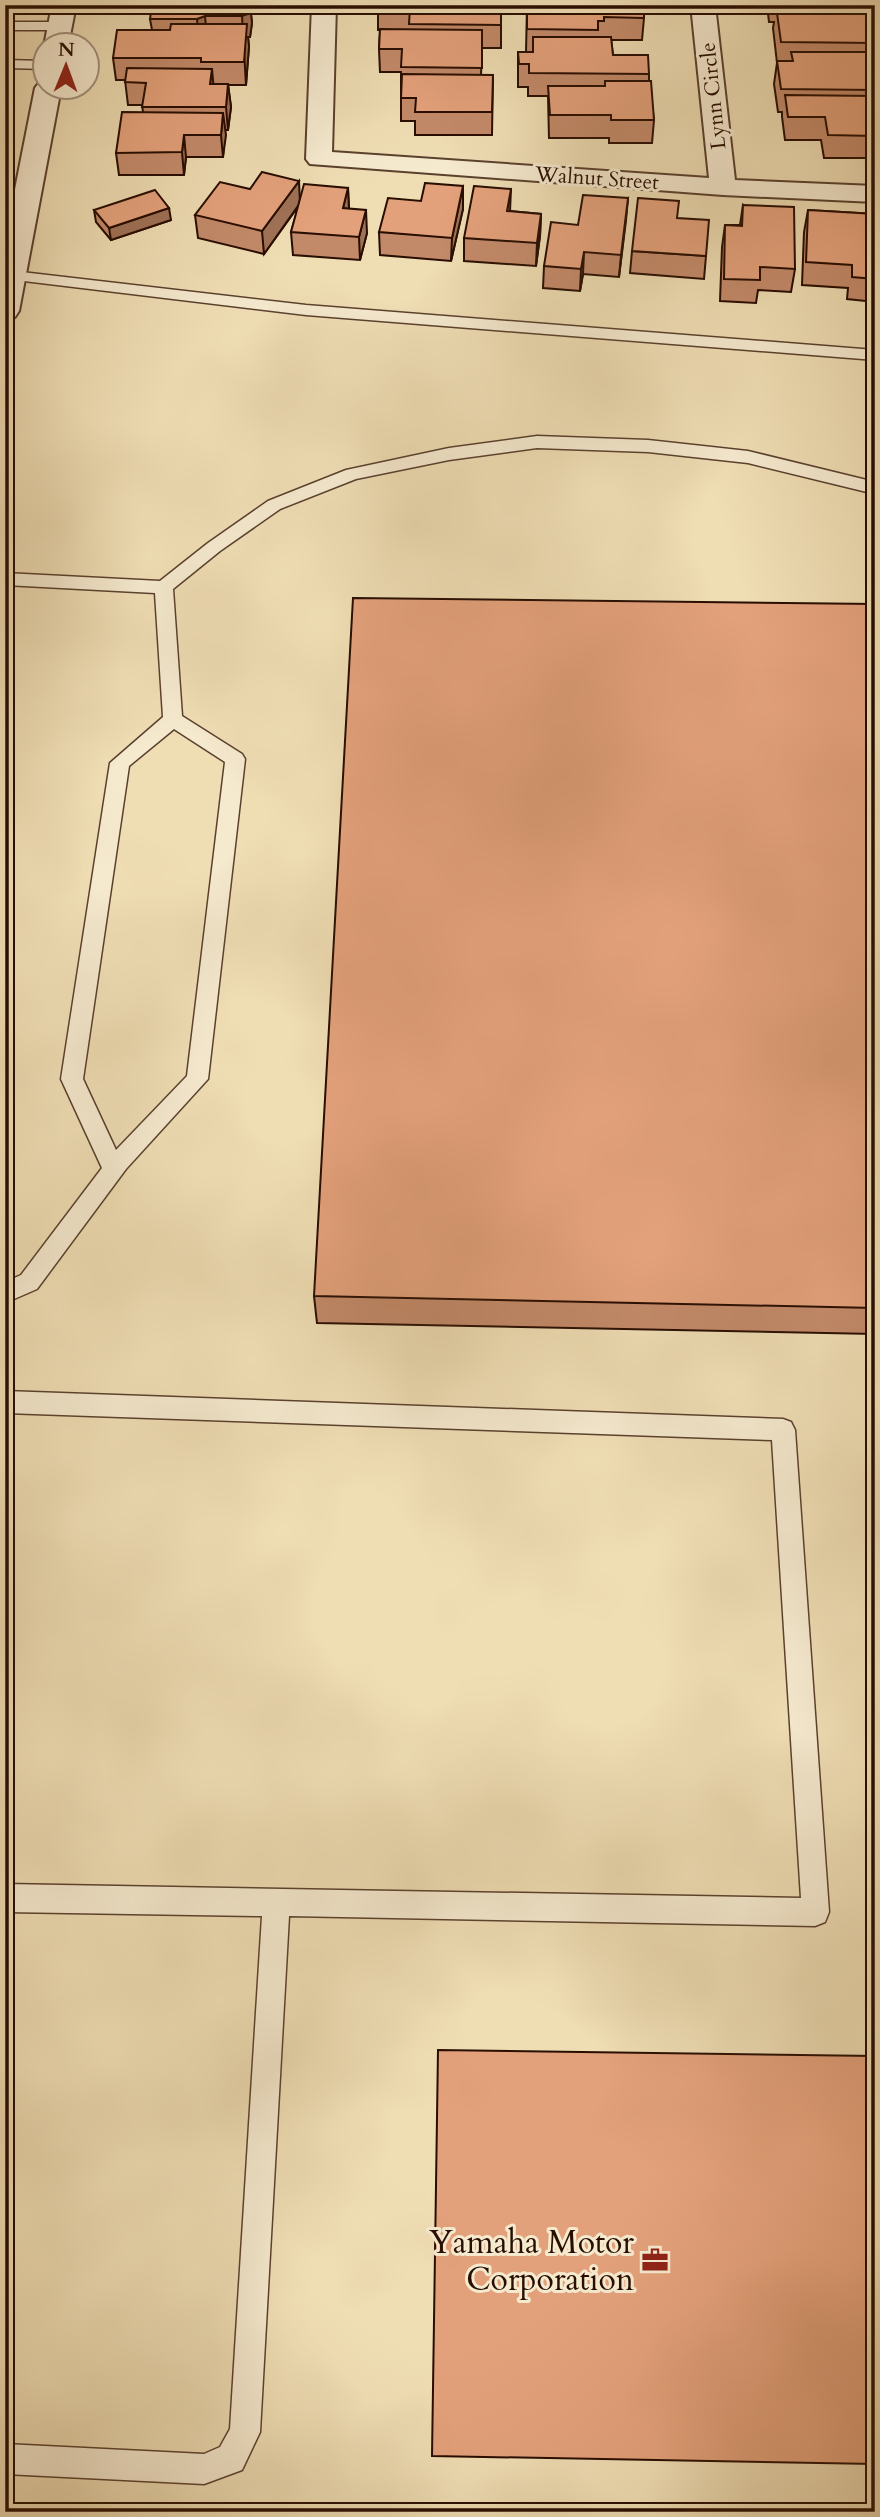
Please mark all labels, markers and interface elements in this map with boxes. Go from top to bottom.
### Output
north arrow [32,32,102,102]
text: N [58,37,75,63]
street label: Lynn Circle [693,41,734,151]
street label: Walnut Street [533,160,660,197]
place label: Yamaha Motor Corporation [429,2221,634,2302]
office icon: Yamaha Motor Corporation [640,2245,670,2275]

